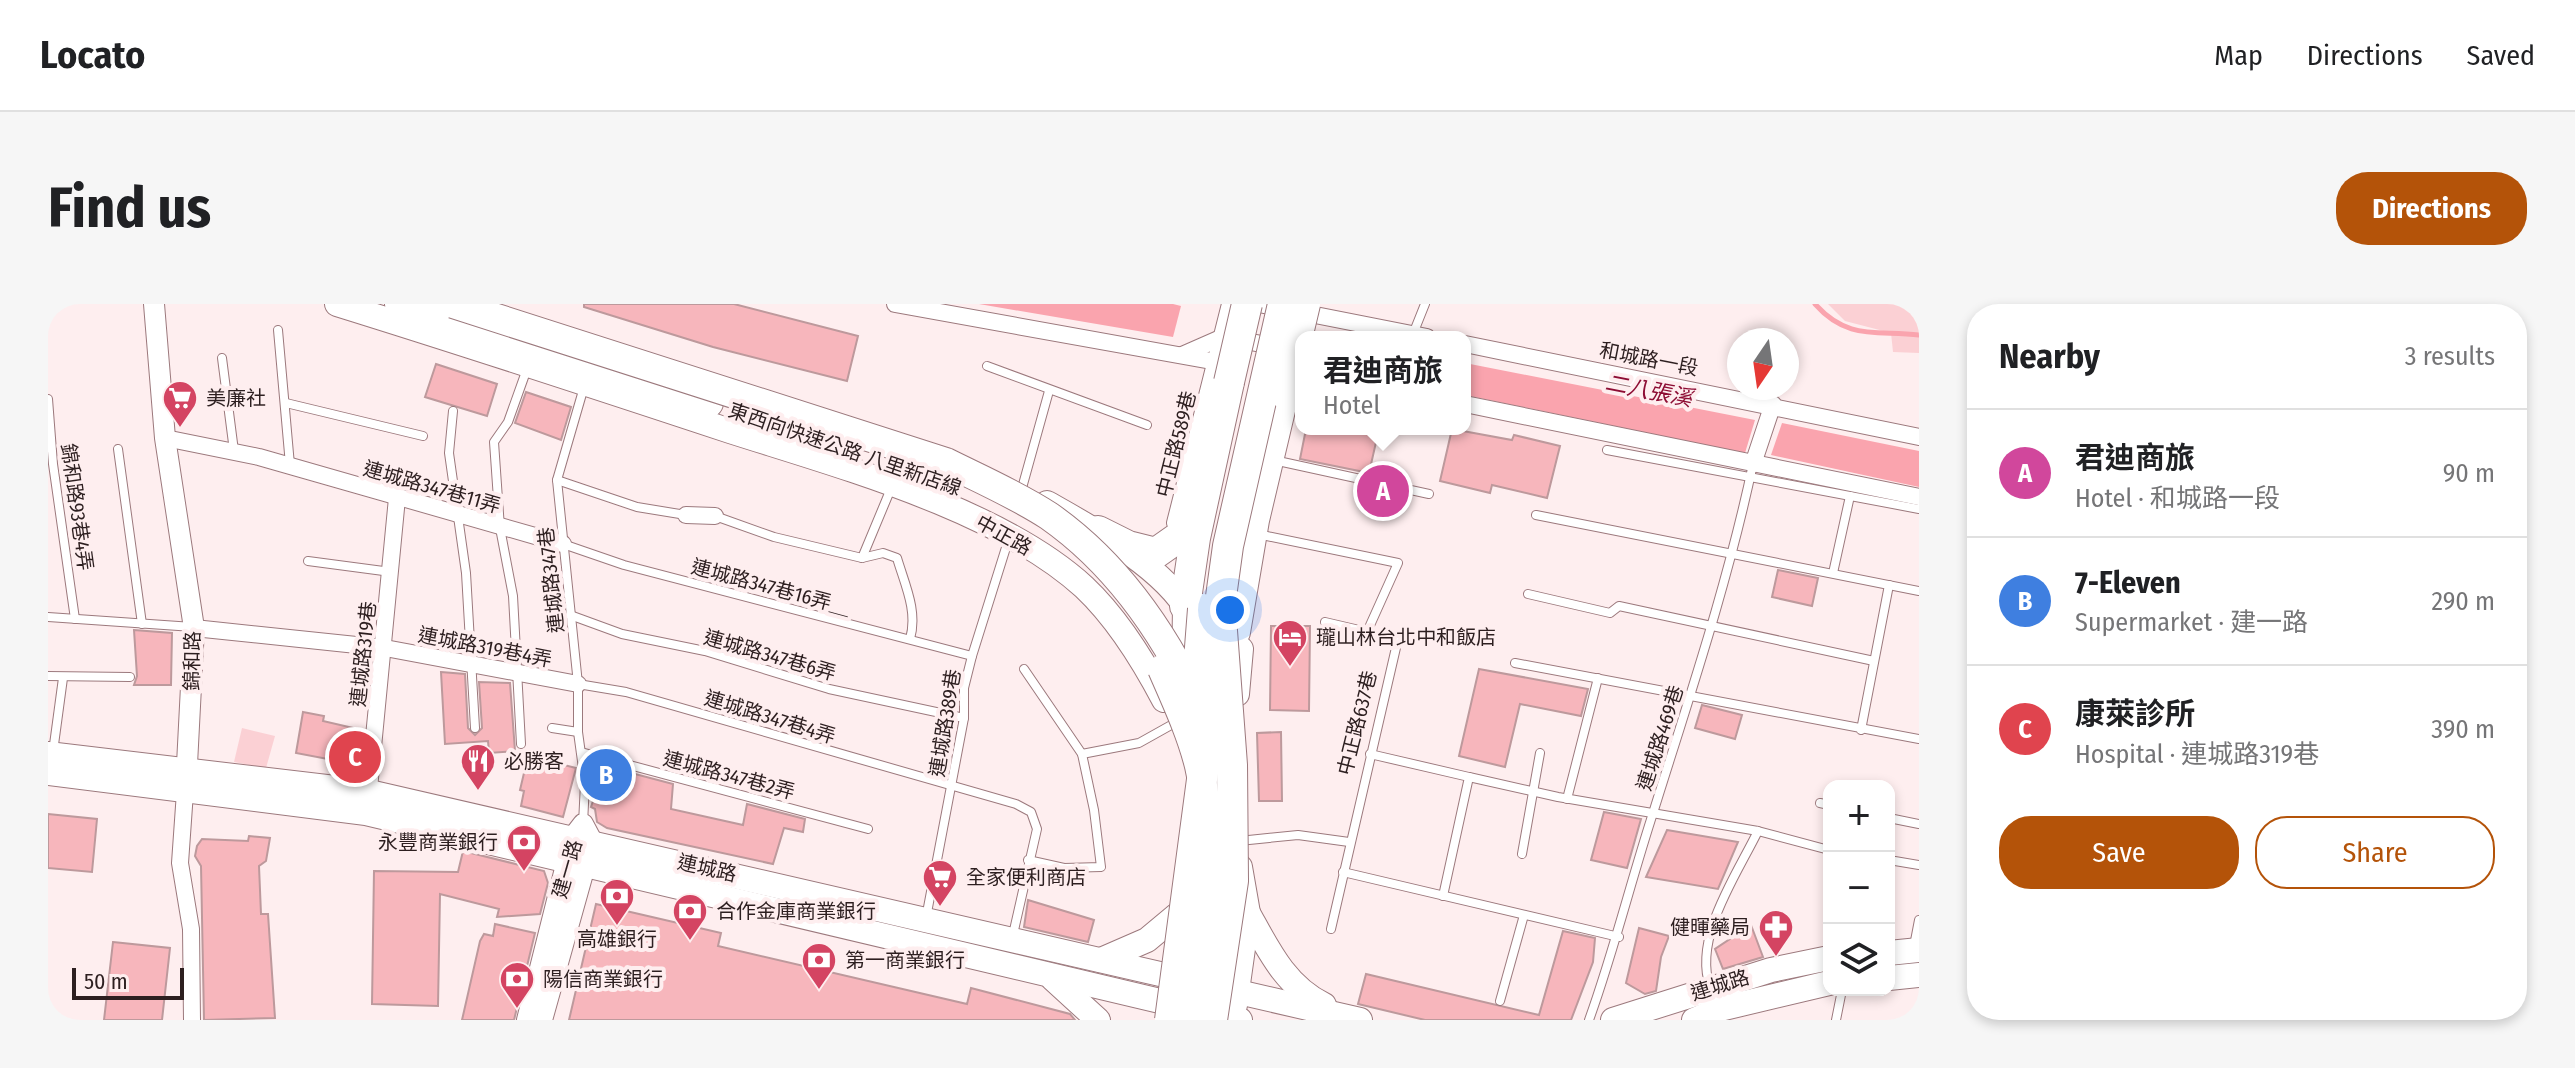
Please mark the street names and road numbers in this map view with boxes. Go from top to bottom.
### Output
street label: 和城路一段 [1598,338,1700,380]
street label: 中正路589巷 [1151,388,1201,500]
street label: 東西向快速公路 八里新店線 [725,398,965,500]
street label: 錦和路93巷4弄 [56,442,98,572]
street label: 連城路347巷11弄 [361,456,503,518]
street label: 中正路 [972,510,1036,560]
street label: 連城路347巷 [534,526,568,634]
street label: 連城路347巷16弄＿ [689,554,853,620]
street label: 連城路319巷 [346,600,380,708]
street label: 連城路319巷4弄 [416,622,554,672]
street label: 連城路347巷6弄 [701,625,839,685]
street label: 錦和路 [179,631,205,691]
street label: 連城路389巷 [925,668,965,778]
street label: 中正路637巷 [1332,668,1382,778]
street label: 連城路469巷 [1632,682,1688,794]
street label: 連城路347巷4弄 [701,686,839,748]
street label: 連城路347巷2弄 [661,746,797,804]
street label: 建一路 [547,837,587,901]
street label: 連城路 [675,850,739,886]
street label: 連城路 [1688,965,1752,1005]

